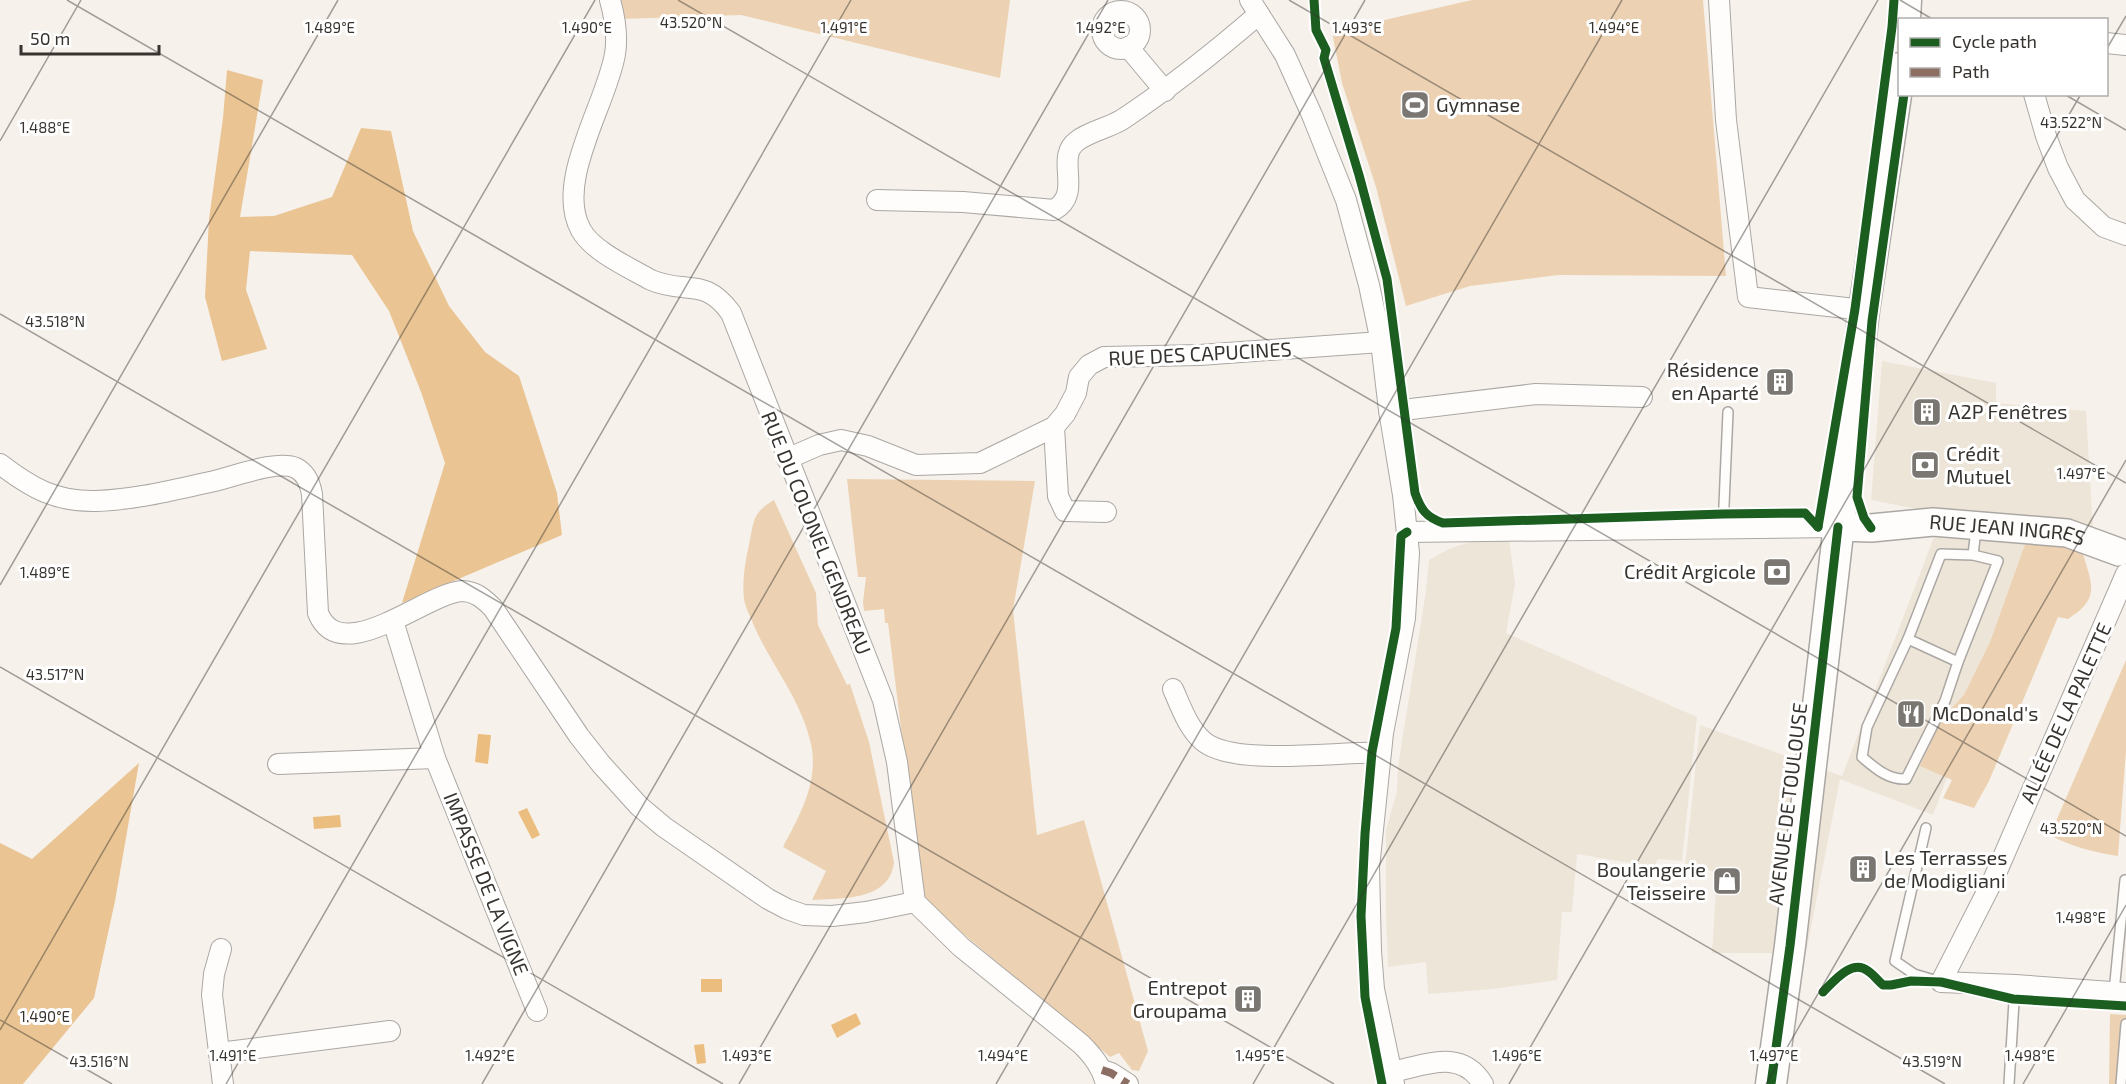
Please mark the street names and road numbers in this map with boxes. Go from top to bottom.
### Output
street label: RUE DES CAPUCINES [1108,336,1292,370]
street label: RUE DU COLONEL GENDREAU [757,407,877,658]
street label: RUE JEAN INGRES [1928,509,2089,550]
street label: ALLÉE DE LA PALETTE [2014,619,2116,807]
street label: AVENUE DE TOULOUSE [1763,701,1811,906]
street label: IMPASSE DE LA VIGNE [439,789,535,978]

